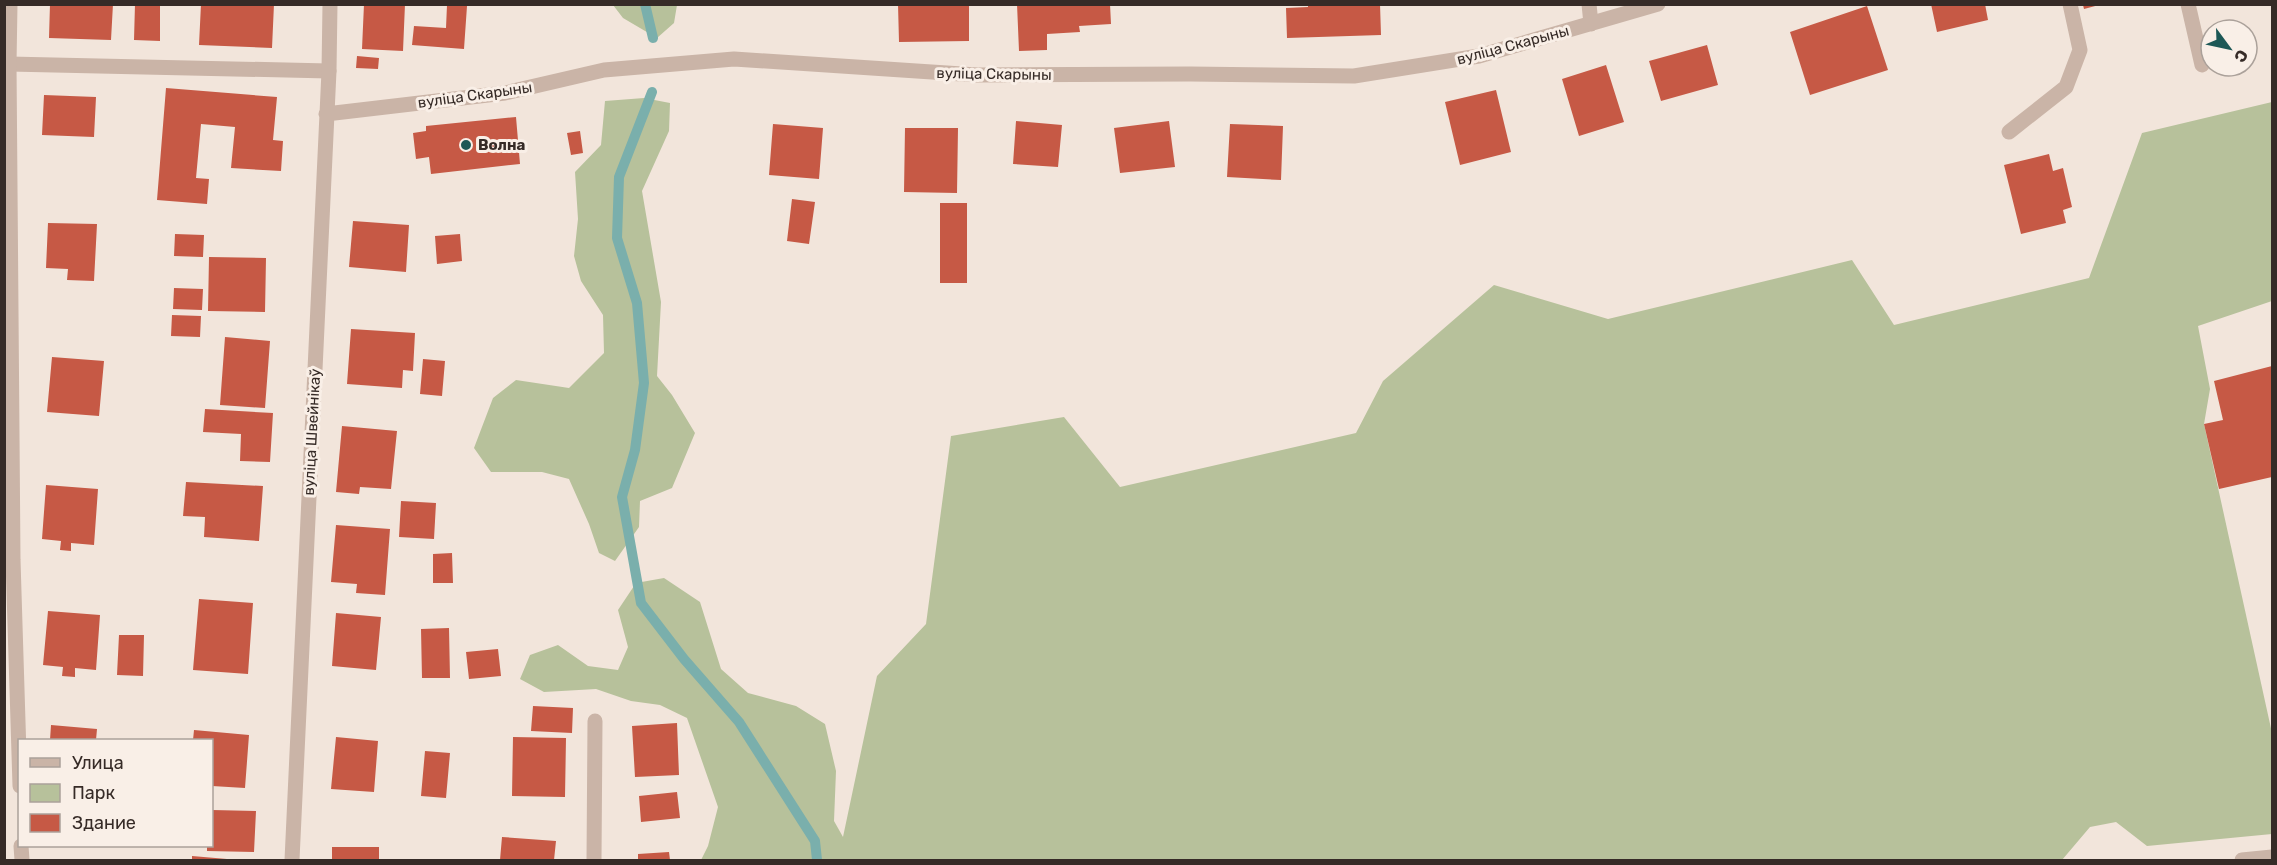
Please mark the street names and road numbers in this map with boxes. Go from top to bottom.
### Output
street label: вуліца Скарыны [1455,21,1571,69]
street label: вуліца Скарыны [936,64,1052,84]
street label: вуліца Скарыны [417,78,533,112]
street label: вуліца Швейнікаў [300,368,324,496]

